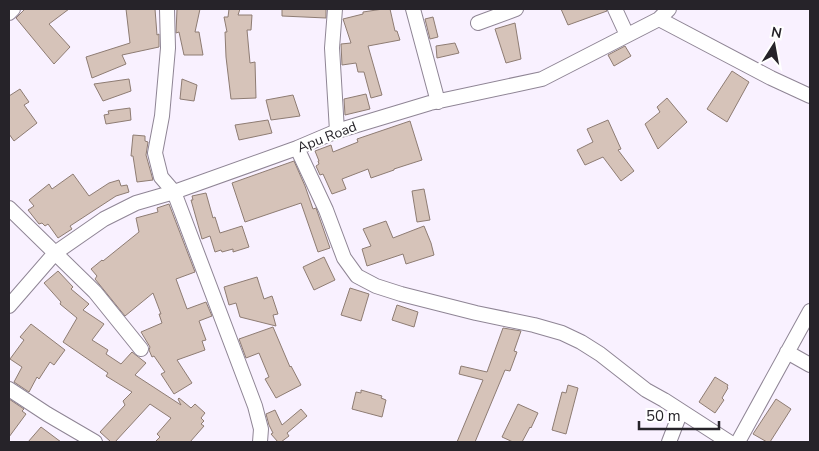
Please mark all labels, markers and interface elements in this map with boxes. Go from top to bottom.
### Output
north arrow [749,20,799,70]
text: N [769,22,783,43]
street label: Apu Road [294,117,360,157]
scale bar [639,398,719,430]
text: 50 m [646,406,681,426]

